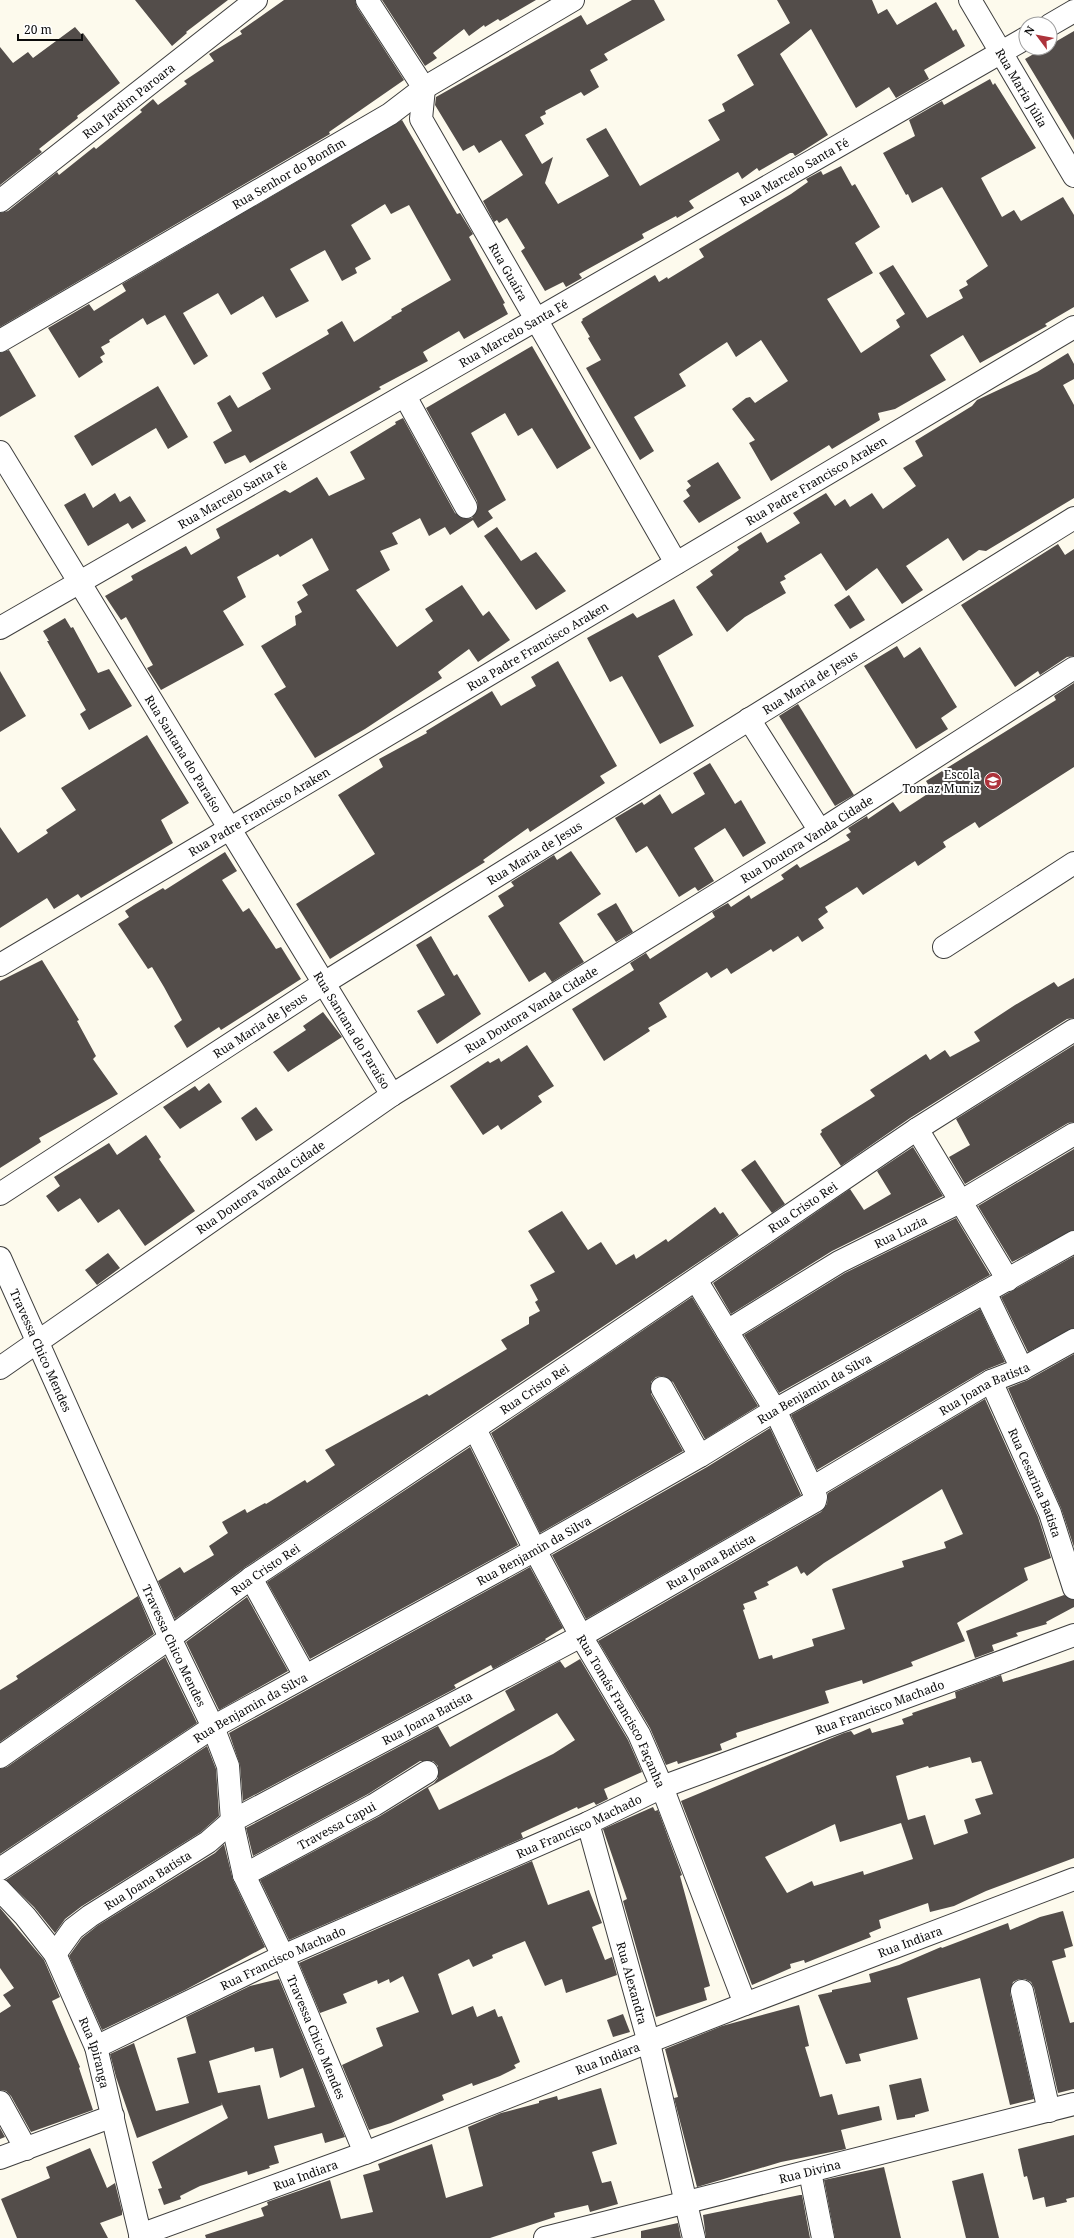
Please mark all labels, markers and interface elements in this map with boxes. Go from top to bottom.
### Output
scale bar [18,16,82,42]
north arrow [1018,16,1058,56]
text: 20 m [24,21,52,38]
text: N [1020,23,1038,38]
street label: Rua Maria Júlia [992,45,1052,131]
street label: Rua Jardim Paroara [78,59,178,142]
street label: Rua Senhor do Bonfim [229,133,349,213]
street label: Rua Marcelo Santa Fé [736,133,852,209]
street label: Rua Guaíra [485,239,532,304]
street label: Rua Marcelo Santa Fé [455,295,571,371]
street label: Rua Padre Francisco Araken [742,432,890,529]
street label: Rua Marcelo Santa Fé [175,456,290,533]
street label: Rua Padre Francisco Araken [463,597,611,694]
street label: Rua Maria de Jesus [759,646,860,718]
street label: Rua Santana do Paraíso [141,691,226,815]
street label: Rua Padre Francisco Araken [185,763,333,860]
place label: Escola Tomaz Muniz [902,766,980,797]
school or university icon: Escola Tomaz Muniz [983,771,1003,791]
street label: Rua Doutora Vanda Cidade [737,791,876,887]
street label: Rua Maria de Jesus [483,817,585,889]
street label: Rua Doutora Vanda Cidade [461,962,601,1057]
street label: Rua Santana do Paraíso [310,968,395,1092]
street label: Rua Maria de Jesus [209,988,310,1062]
street label: Rua Doutora Vanda Cidade [192,1136,328,1238]
street label: Rua Cristo Rei [765,1177,840,1236]
street label: Rua Luzia [871,1211,930,1252]
street label: Travessa Chico Mendes [6,1286,76,1414]
street label: Rua Benjamin da Silva [754,1349,875,1428]
street label: Rua Joana Batista [935,1358,1033,1419]
street label: Rua Cristo Rei [496,1359,572,1418]
street label: Rua Cesarina Batista [1005,1425,1066,1540]
street label: Rua Benjamin da Silva [473,1511,594,1589]
street label: Rua Joana Batista [663,1529,758,1594]
street label: Rua Cristo Rei [227,1539,303,1599]
street label: Travessa Chico Mendes [139,1582,210,1709]
street label: Rua Tomás Francisco Façanha [573,1631,670,1790]
street label: Rua Benjamin da Silva [190,1668,311,1747]
street label: Rua Francisco Machado [813,1675,947,1738]
street label: Rua Joana Batista [379,1687,475,1749]
street label: Rua Francisco Machado [513,1790,644,1862]
street label: Travessa Capui [294,1797,379,1853]
street label: Rua Joana Batista [100,1846,195,1914]
street label: Rua Francisco Machado [217,1921,348,1994]
street label: Rua Indiara [875,1921,945,1961]
street label: Rua Alexandra [613,1940,652,2026]
street label: Travessa Chico Mendes [283,1972,350,2102]
street label: Rua Ipiranga [75,2014,114,2090]
street label: Rua Indiara [573,2038,642,2078]
street label: Rua Indiara [271,2155,340,2194]
street label: Rua Divina [777,2155,843,2187]

